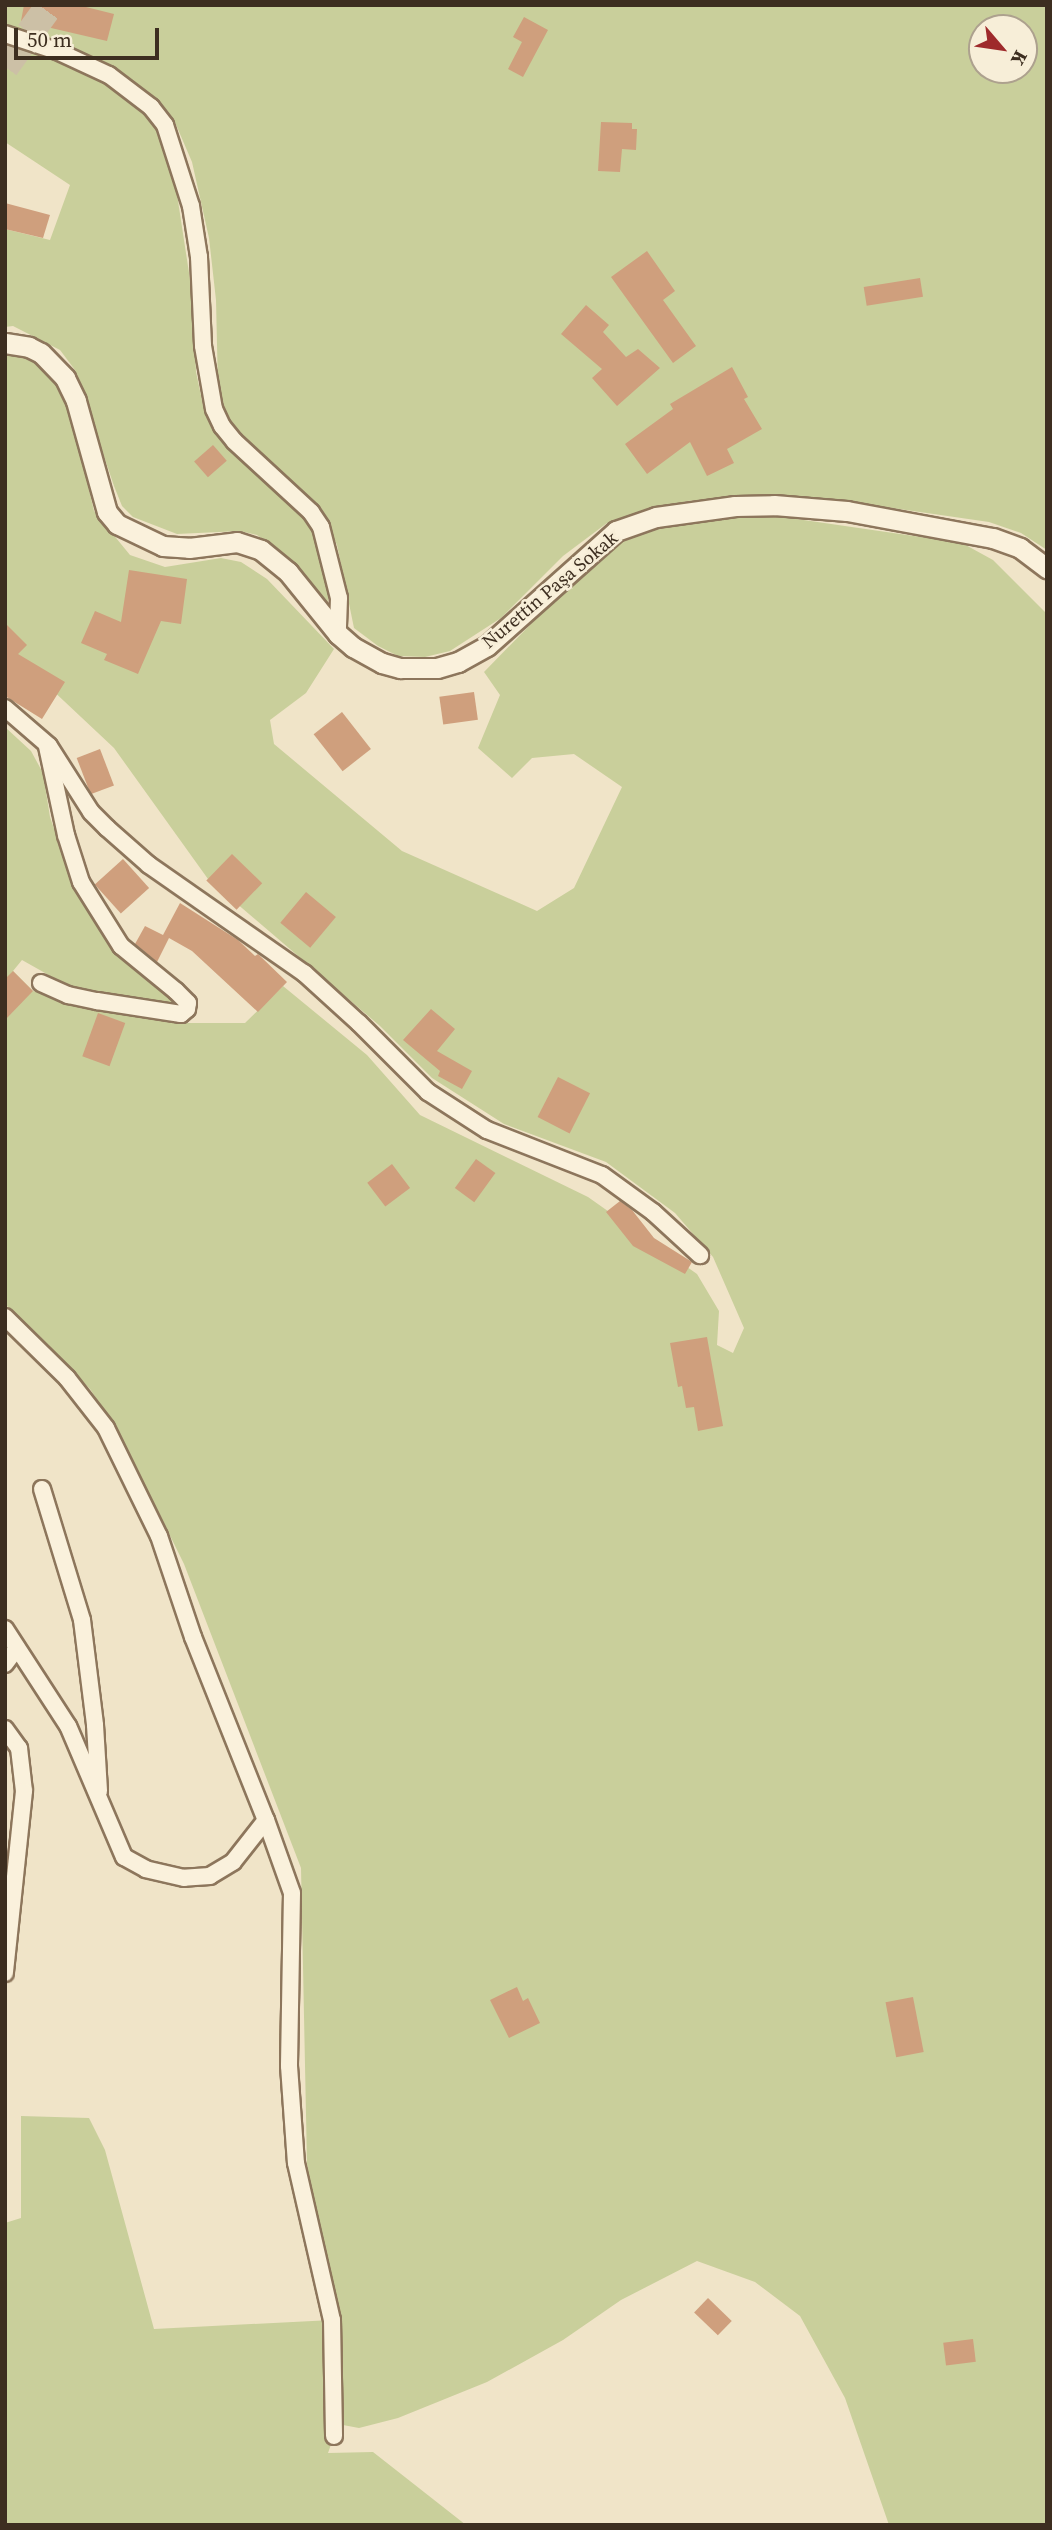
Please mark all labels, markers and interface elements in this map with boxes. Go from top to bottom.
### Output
scale bar [18,14,163,58]
north arrow [968,14,1038,84]
text: 50 m [27,25,72,54]
text: K [1005,46,1034,70]
street label: Nurettin Paşa Sokak [478,527,622,653]

